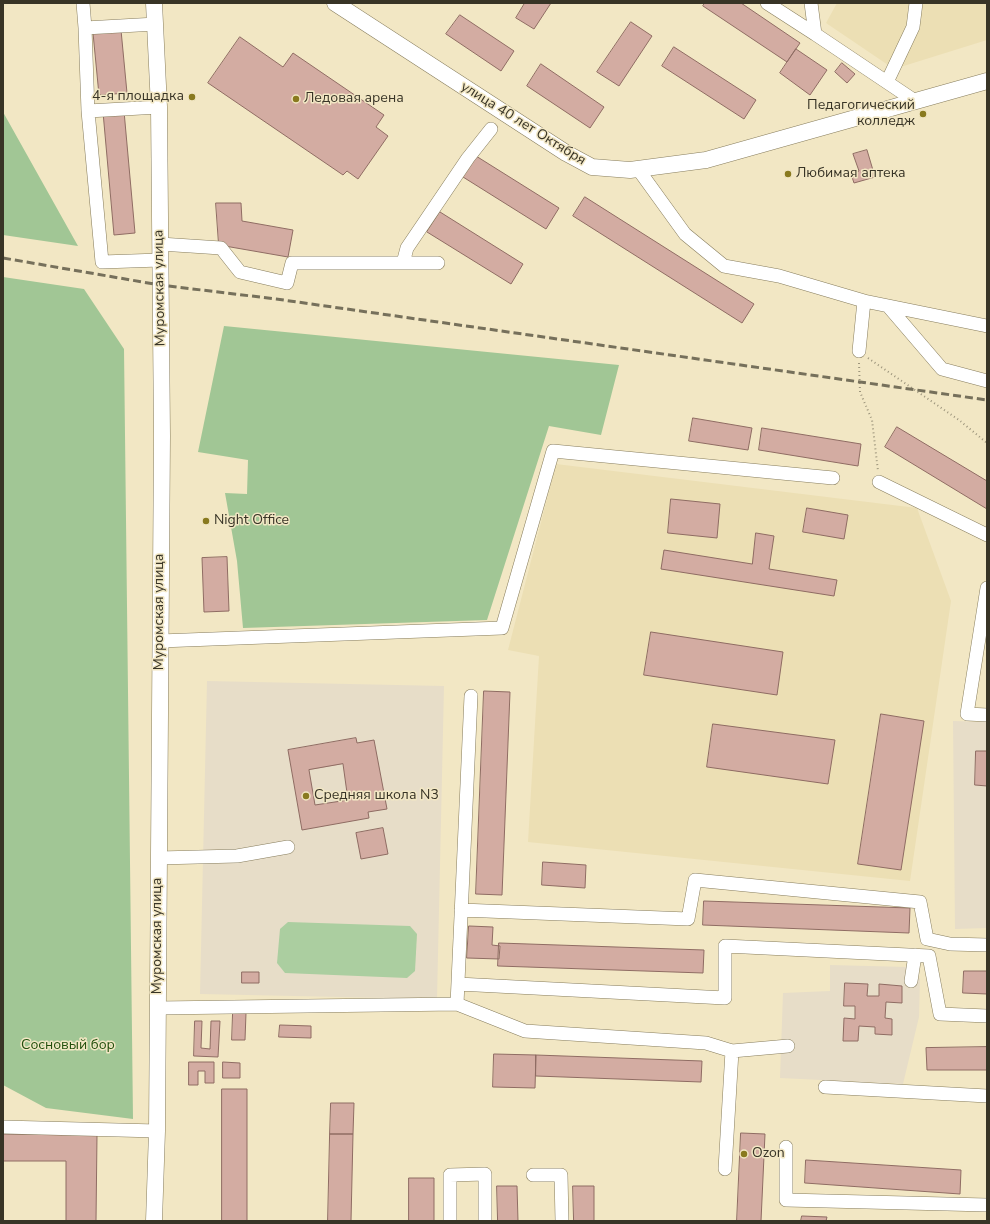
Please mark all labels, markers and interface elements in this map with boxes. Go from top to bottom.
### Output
street label: улица 40 лет Октября [457,79,589,169]
place label: 4-я площадка [92,89,184,105]
place label: Ледовая арена [304,91,404,107]
marker: 4-я площадка [187,92,197,102]
marker: Ледовая арена [291,94,301,104]
place label: Педагогический колледж [807,98,915,130]
marker: Педагогический колледж [918,109,928,119]
place label: Любимая аптека [796,166,906,182]
marker: Любимая аптека [783,169,793,179]
street label: Муромская улица [151,230,169,346]
place label: Night Office [214,513,289,529]
marker: Night Office [201,516,211,526]
street label: Муромская улица [152,554,168,670]
place label: Средняя школа N3 [314,788,439,804]
marker: Средняя школа N3 [301,791,311,801]
street label: Муромская улица [150,878,166,994]
park label: Сосновый бор [21,1038,115,1054]
place label: Ozon [752,1146,785,1162]
marker: Ozon [739,1149,749,1159]

